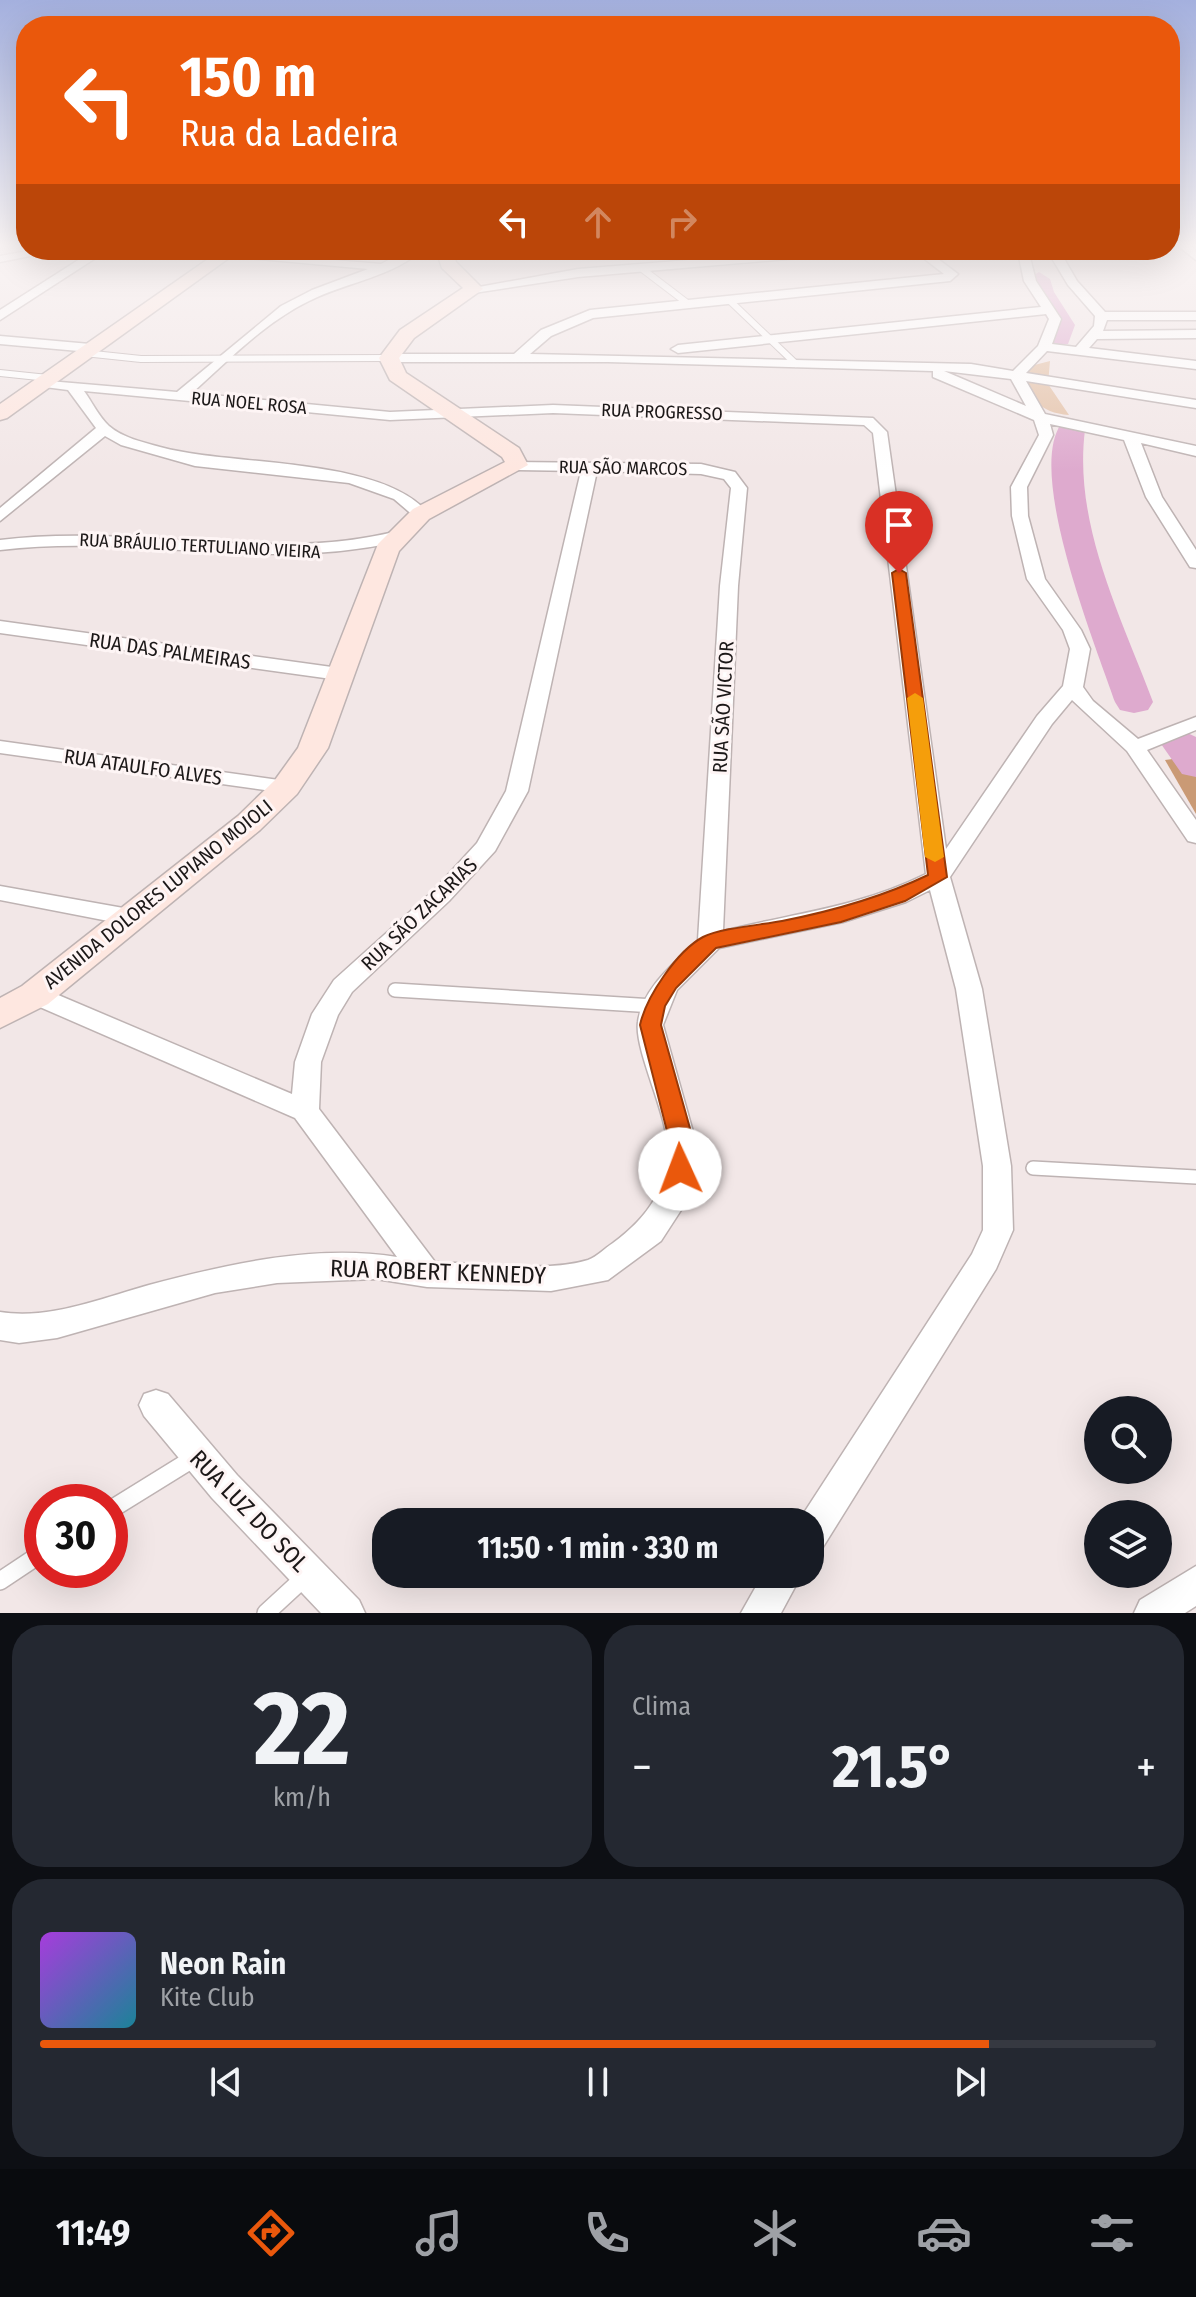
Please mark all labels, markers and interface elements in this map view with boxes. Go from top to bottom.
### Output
text: 150 m [180,44,316,111]
icon: left [48,48,152,152]
text: Rua da Ladeira [180,112,399,156]
icon: left [492,200,536,244]
icon: ahead [576,200,620,244]
icon: right [660,200,704,244]
street label: RUA NOEL ROSA [190,387,308,419]
street label: RUA PROGRESSO [601,399,723,425]
street label: RUA SÃO MARCOS [559,456,687,480]
pin [865,491,933,573]
icon: arrive [877,503,921,547]
street label: RUA BRÁULIO TERTULIANO VIEIRA [79,528,322,563]
street label: RUA DAS PALMEIRAS [88,628,252,674]
street label: RUA SÃO VICTOR [708,640,738,774]
street label: RUA ATAULFO ALVES [63,744,224,790]
street label: AVENIDA DOLORES LUPIANO MOIOLI [39,794,277,994]
street label: RUA SÃO ZACARIAS [356,853,482,975]
position arrow [638,1127,722,1211]
street label: RUA ROBERT KENNEDY [329,1254,547,1290]
map controls [1084,1396,1172,1588]
button: search [1084,1396,1172,1484]
street label: RUA LUZ DO SOL [184,1444,314,1578]
speed limit sign: 30 [24,1484,128,1588]
button: layers [1084,1500,1172,1588]
text: 11:50 · 1 min · 330 m [478,1530,718,1566]
text: 22 [254,1667,350,1792]
text: Clima [632,1691,691,1722]
text: 21.5° [832,1731,956,1803]
text: − [632,1741,652,1794]
text: + [1136,1741,1156,1794]
text: km/h [273,1782,331,1813]
text: Neon Rain [160,1946,286,1982]
text: Kite Club [160,1982,255,2013]
icon: previous [204,2060,248,2104]
icon: pause [576,2060,620,2104]
icon: next [948,2060,992,2104]
icon: directions [243,2205,299,2261]
icon: music [411,2205,467,2261]
icon: phone [579,2205,635,2261]
icon: climate [747,2205,803,2261]
icon: car [916,2205,972,2261]
icon: filters [1084,2205,1140,2261]
text: 11:49 [56,2211,130,2255]

